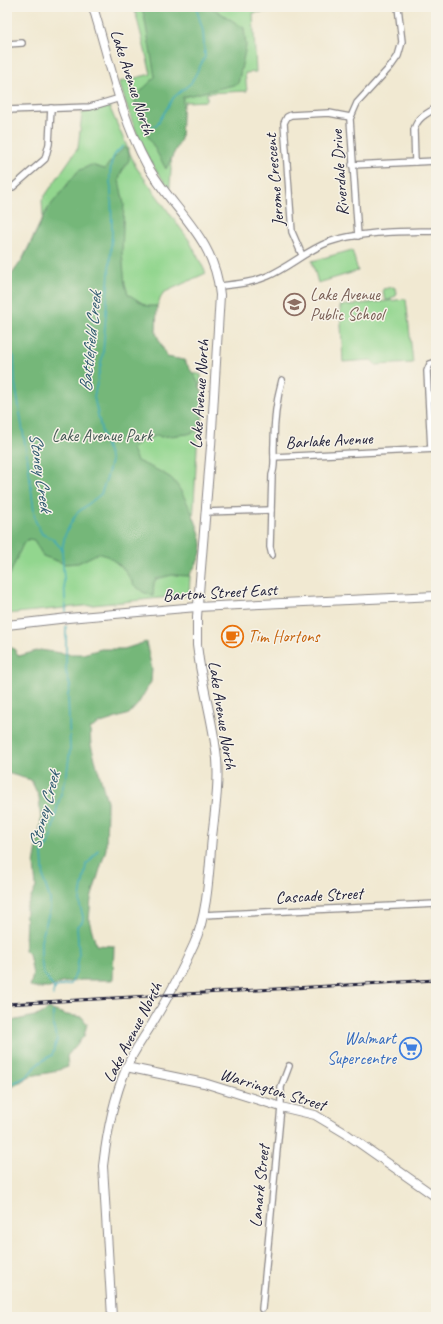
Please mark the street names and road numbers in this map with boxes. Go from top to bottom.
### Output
street label: Lake Avenue North [106,27,160,138]
street label: Riverdale Drive [326,128,353,217]
street label: Jerome Crescent [260,130,289,228]
street label: Lake Avenue North [185,338,214,449]
street label: Barlake Avenue [285,428,374,453]
street label: Barton Street East [162,579,280,606]
street label: Lake Avenue North [204,659,241,771]
street label: Cascade Street [275,883,366,908]
street label: Lake Avenue North [98,978,167,1086]
street label: Warrington Street [218,1063,330,1116]
street label: Lanark Street [245,1142,275,1228]

